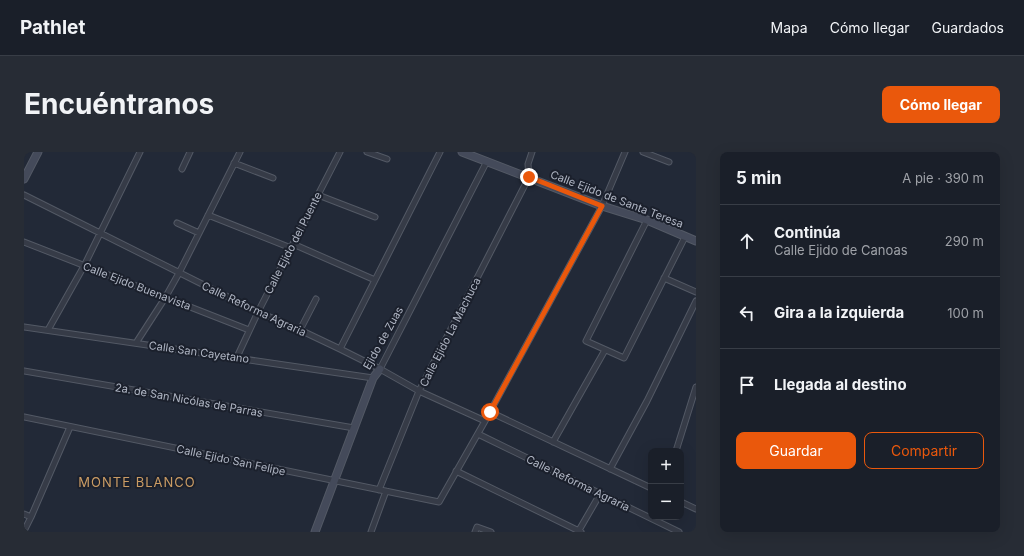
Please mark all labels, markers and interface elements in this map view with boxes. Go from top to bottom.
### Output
text: Pathlet [20,16,85,39]
text: Mapa [771,19,808,36]
text: Cómo llegar [830,19,910,36]
text: Guardados [932,19,1004,36]
button: Cómo llegar [882,86,1000,123]
text: Encuéntranos [24,87,214,121]
street label: Calle Ejido de Santa Teresa [549,167,685,231]
route end [520,168,538,186]
text: 5 min [736,168,782,188]
text: A pie · 390 m [902,170,984,186]
street label: Calle Ejido del Puente [261,190,325,296]
text: Continúa [774,223,841,242]
icon: ahead [736,230,758,252]
text: 290 m [945,233,984,249]
text: Calle Ejido de Canoas [774,242,908,258]
street label: Calle Ejido Buenavista [81,259,193,313]
street label: Calle Ejido La Machuca [416,275,484,389]
street label: Calle Reforma Agraria [199,279,309,339]
icon: left [736,302,758,324]
text: Gira a la izquierda [774,303,904,322]
street label: Ejido de Zuas [360,304,406,372]
text: 100 m [947,305,984,321]
street label: Calle San Cayetano [148,338,250,366]
icon: arrive [736,374,758,396]
text: Llegada al destino [774,375,907,394]
street label: 2a. de San Nicólas de Parras [114,380,264,420]
route start [481,403,499,421]
button: Guardar [736,432,856,469]
button: Compartir [864,432,984,469]
street label: Calle Ejido San Felipe [175,442,287,478]
map controls [648,448,684,520]
button: + [648,448,684,484]
street label: Calle Reforma Agraria [524,452,632,514]
district label: MONTE BLANCO [78,474,196,490]
button: − [648,484,684,520]

